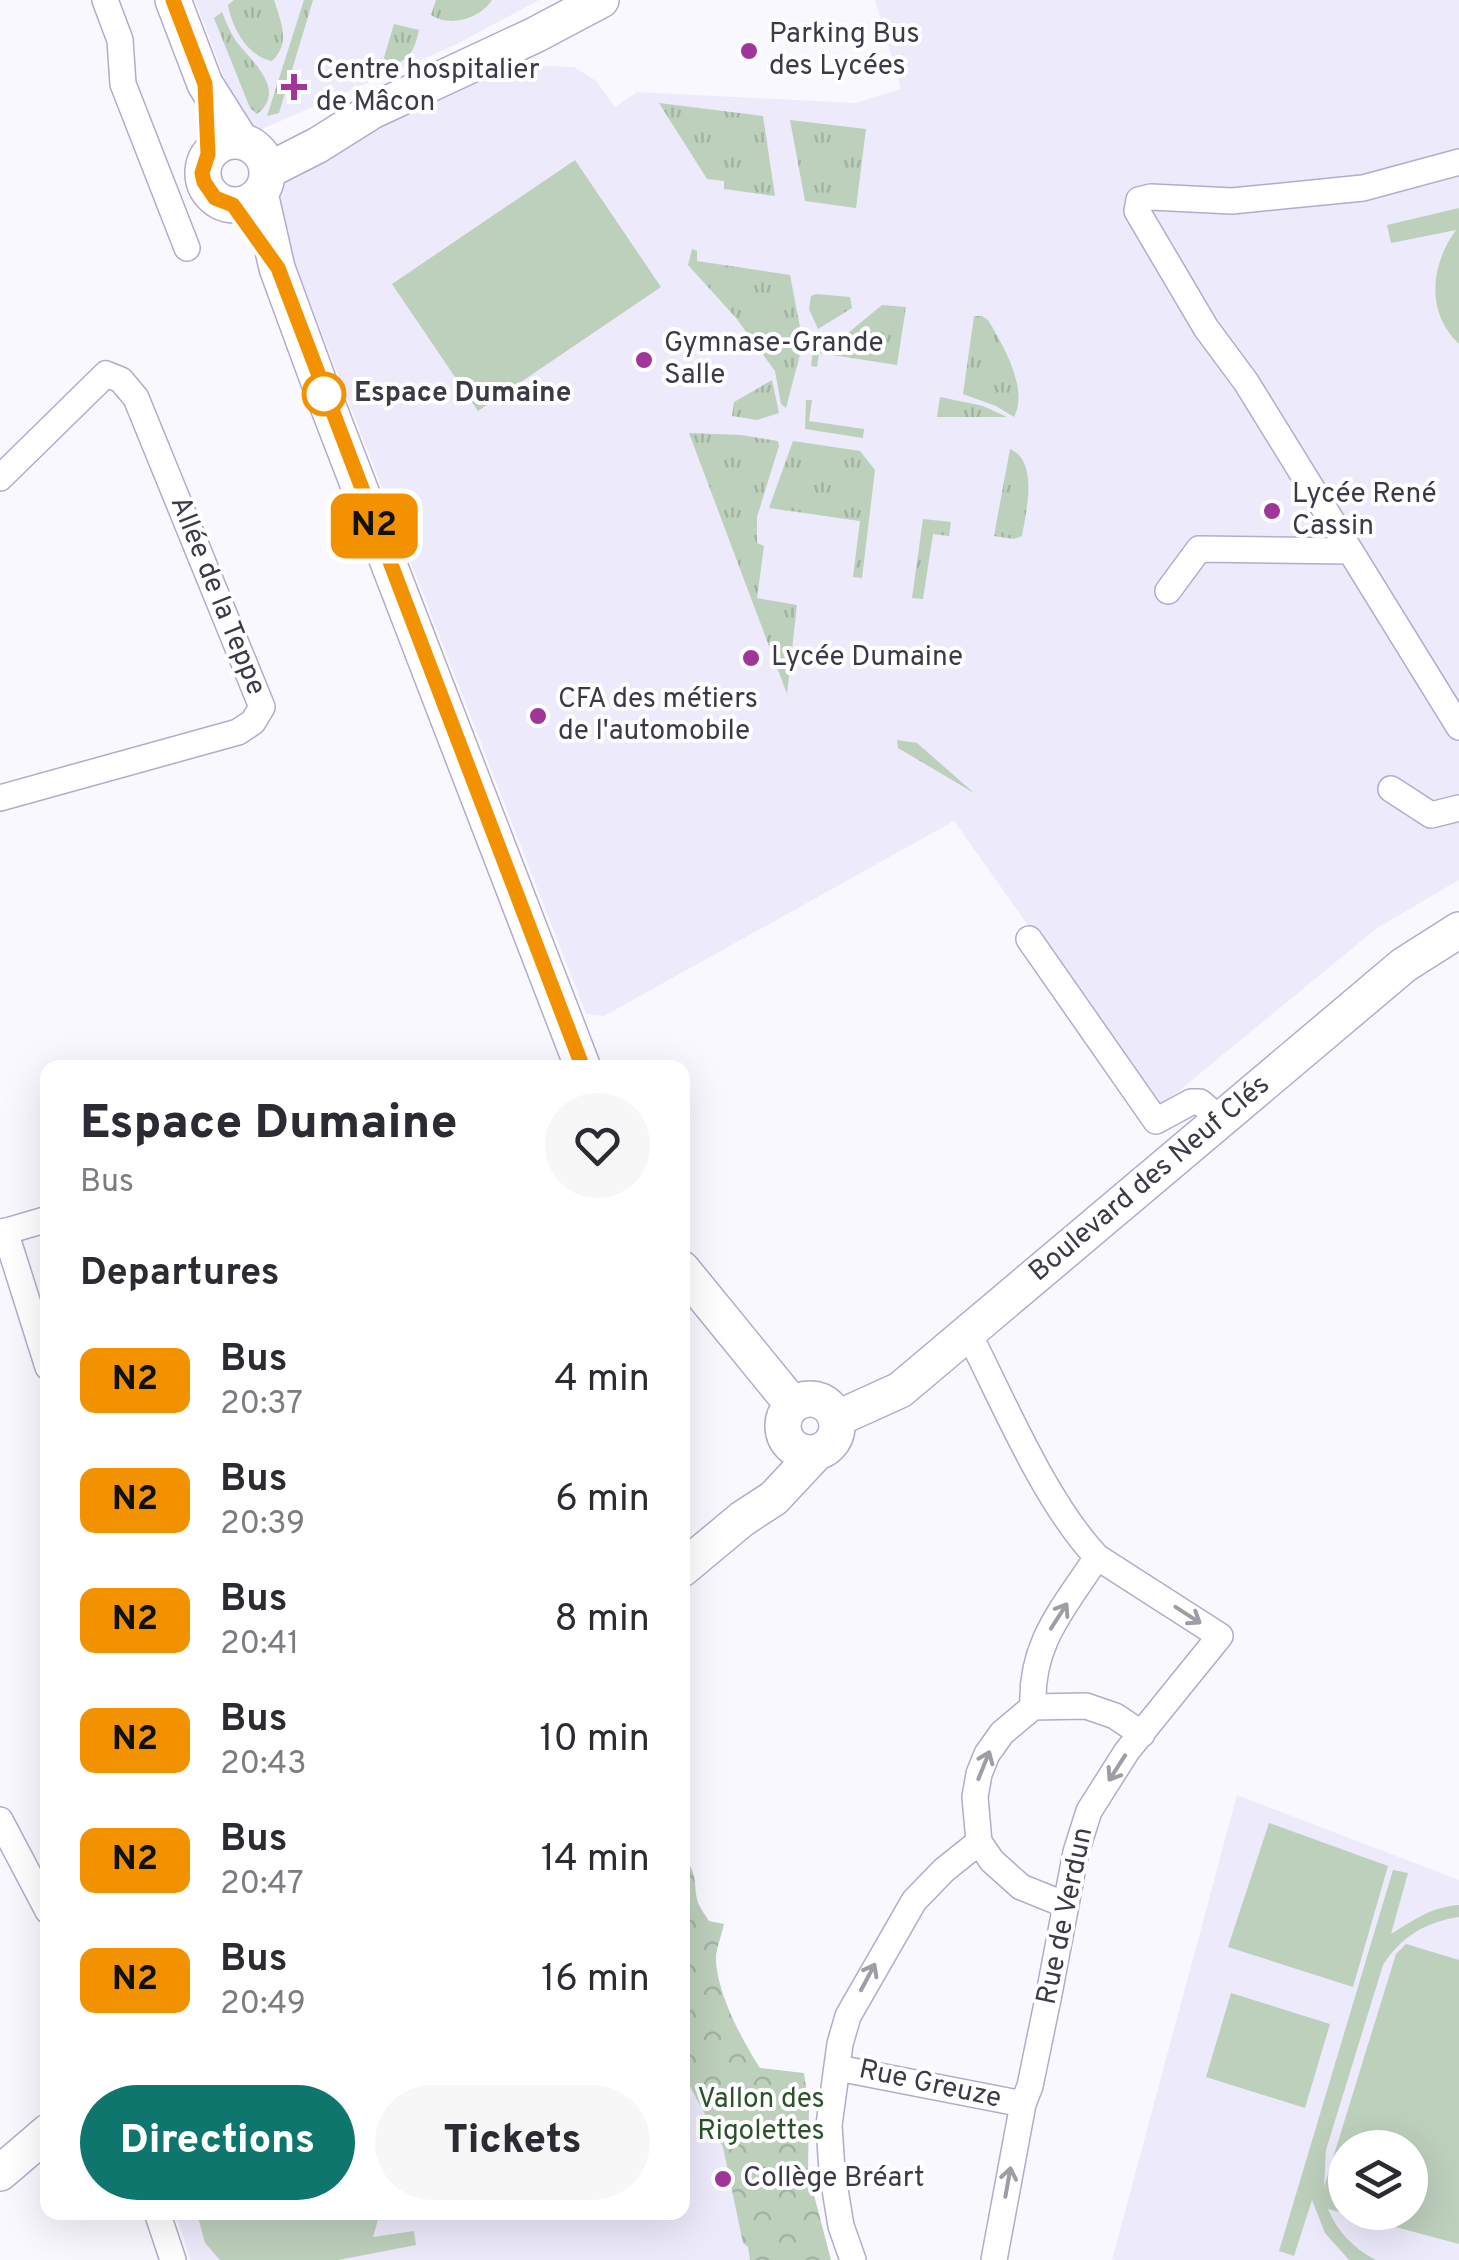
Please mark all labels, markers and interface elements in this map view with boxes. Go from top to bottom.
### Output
place label: Parking Bus des Lycées [769,17,920,85]
marker: Parking Bus des Lycées [738,40,760,62]
place label: Centre hospitalier de Mâcon [316,53,540,121]
marker: Centre hospitalier de Mâcon [281,74,307,100]
place label: Gymnase-Grande Salle [664,326,884,394]
marker: Gymnase-Grande Salle [633,349,655,371]
marker: Espace Dumaine [303,373,345,415]
place label: Espace Dumaine [354,376,571,412]
place label: Lycée René Cassin [1292,477,1437,545]
street label: Allée de la Teppe [161,491,273,701]
line badge: N2 [329,494,419,558]
marker: Lycée René Cassin [1261,500,1283,522]
text: N2 [351,504,397,548]
place label: Lycée Dumaine [771,640,963,676]
marker: Lycée Dumaine [740,647,762,669]
place label: CFA des métiers de l'automobile [558,682,758,750]
marker: CFA des métiers de l'automobile [527,705,549,727]
street label: Boulevard des Neuf Clés [1022,1068,1278,1290]
button: heart [545,1093,650,1198]
text: Espace Dumaine [80,1095,458,1155]
text: Bus [80,1163,134,1203]
text: Departures [80,1250,280,1299]
text: Bus [220,1336,287,1385]
text: 4 min [554,1356,650,1405]
text: N2 [112,1358,158,1402]
text: 20:37 [220,1385,303,1425]
text: Bus [220,1456,287,1505]
text: 6 min [555,1476,650,1525]
text: N2 [112,1478,158,1522]
text: 20:39 [220,1505,305,1545]
text: Bus [220,1576,287,1625]
text: 8 min [555,1596,650,1645]
text: N2 [112,1598,158,1642]
one-way arrow [1048,1602,1069,1631]
one-way arrow [1173,1604,1202,1625]
text: 20:41 [220,1625,299,1665]
text: Bus [220,1696,287,1745]
text: 10 min [539,1716,650,1765]
text: N2 [112,1718,158,1762]
text: 20:43 [220,1745,306,1785]
one-way arrow [976,1751,994,1782]
one-way arrow [1106,1753,1127,1781]
text: Bus [220,1816,287,1865]
street label: Rue de Verdun [1030,1824,1102,2008]
text: 14 min [541,1836,650,1885]
text: N2 [112,1838,158,1882]
text: 20:47 [220,1865,304,1905]
text: Bus [220,1936,287,1985]
text: 16 min [541,1956,650,2005]
text: N2 [112,1958,158,2002]
one-way arrow [859,1963,878,1993]
text: 20:49 [220,1985,306,2025]
street label: Rue Greuze [855,2052,1005,2118]
park label: Vallon des Rigolettes [697,2082,825,2150]
button: Directions [80,2085,355,2200]
button: Tickets [375,2085,650,2200]
map controls [1328,2130,1428,2230]
button: layers [1328,2130,1428,2230]
place label: Collège Bréart [743,2161,925,2197]
one-way arrow [999,2166,1018,2199]
marker: Collège Bréart [712,2168,734,2190]

